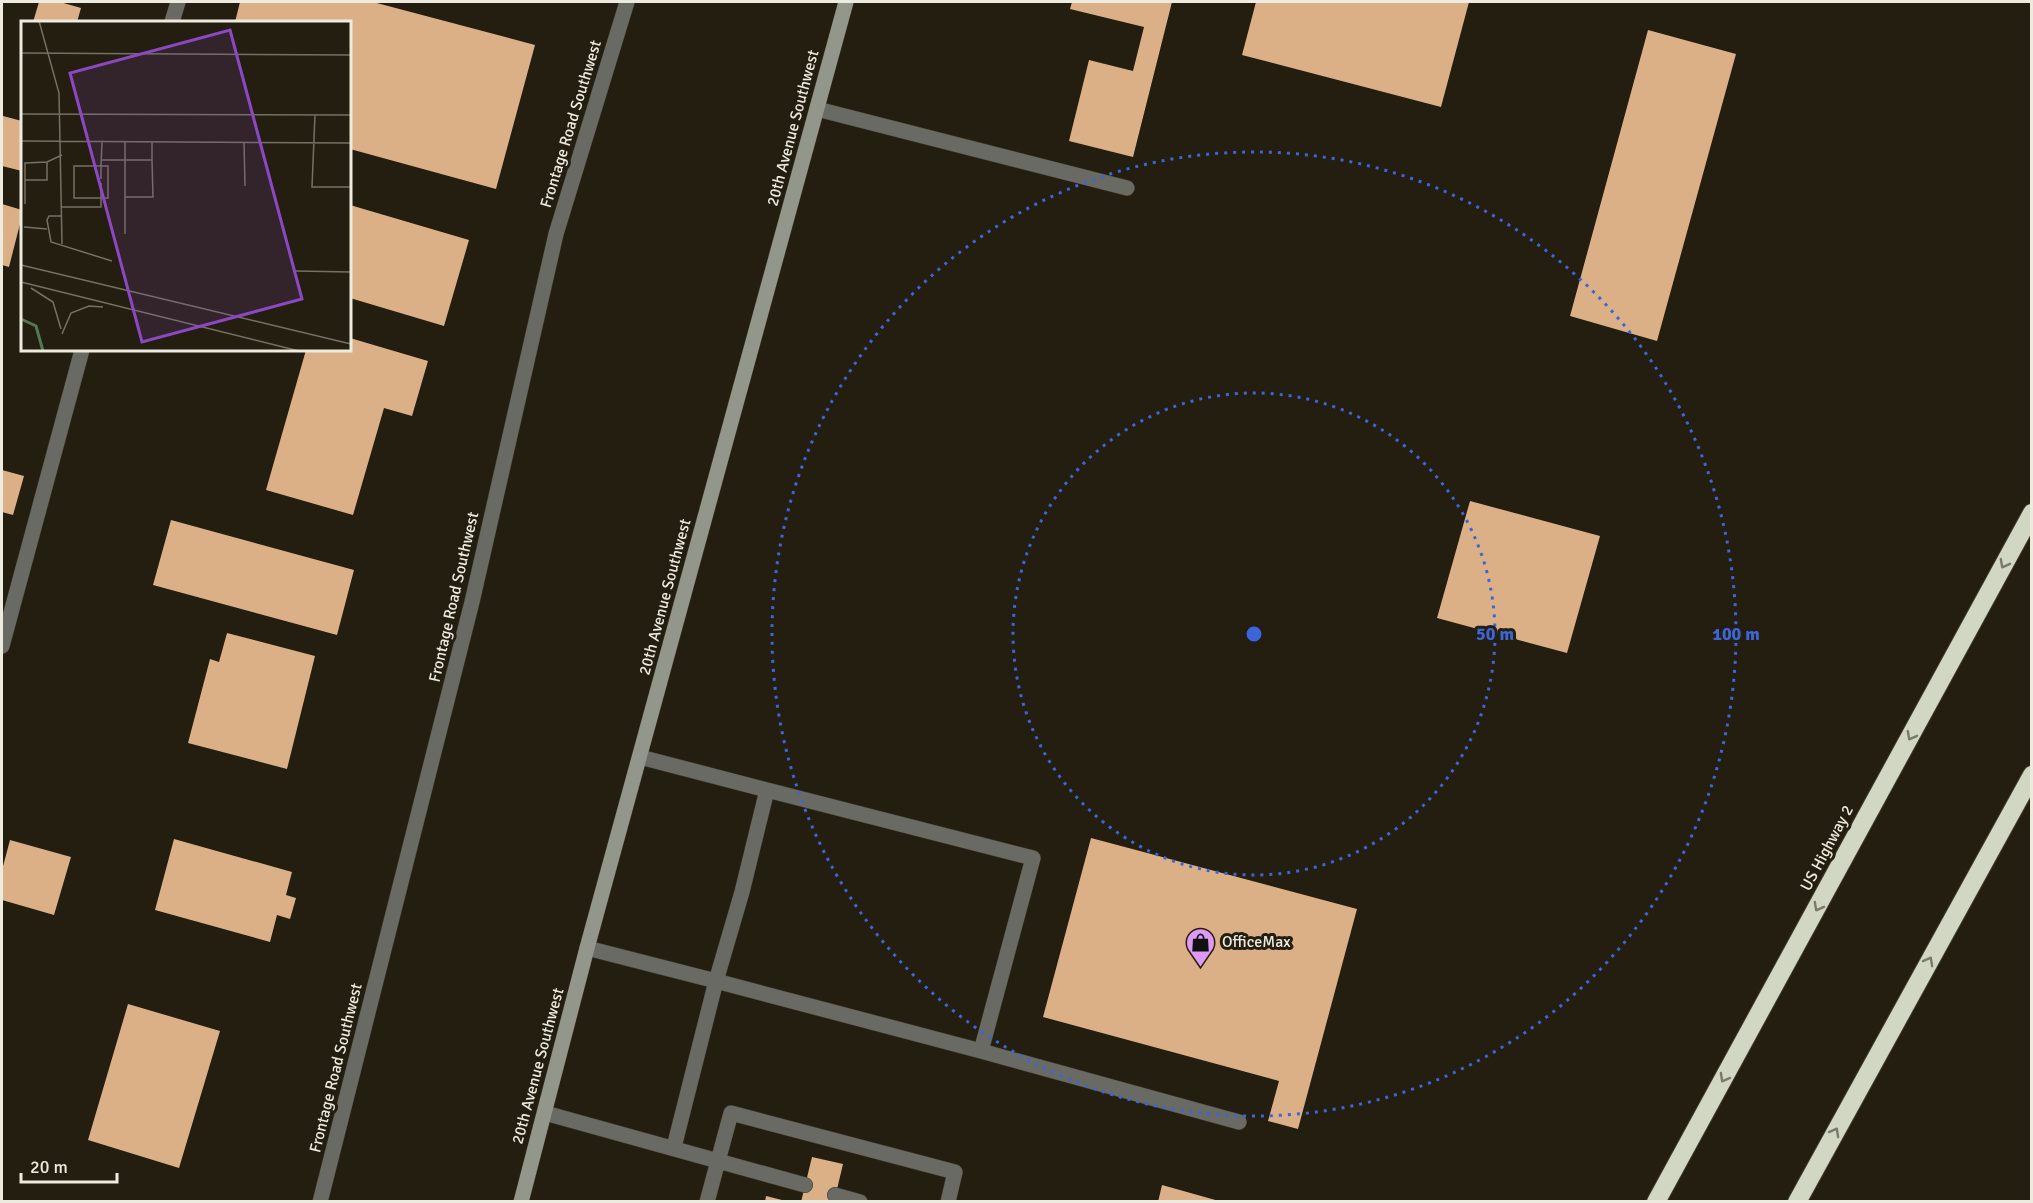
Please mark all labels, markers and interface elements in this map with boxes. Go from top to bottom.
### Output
inset map [21,21,351,351]
street label: Frontage Road Southwest [536,38,606,210]
street label: 20th Avenue Southwest [763,47,824,208]
street label: Frontage Road Southwest [425,510,483,684]
street label: 20th Avenue Southwest [635,516,696,677]
one-way arrow [2000,558,2011,569]
text: 50 m [1476,623,1514,645]
text: 100 m [1712,623,1760,645]
centre of rings [1244,624,1264,644]
one-way arrow [1907,729,1918,740]
street label: US Highway 2 [1796,802,1858,894]
one-way arrow [1814,901,1825,911]
shop icon: OfficeMax [1185,926,1217,968]
place label: OfficeMax [1222,932,1291,952]
one-way arrow [1922,957,1933,967]
street label: Frontage Road Southwest [305,981,367,1155]
street label: 20th Avenue Southwest [508,985,569,1146]
one-way arrow [1720,1072,1731,1082]
one-way arrow [1828,1128,1839,1138]
scale bar [21,1146,117,1184]
text: 20 m [30,1156,68,1178]

